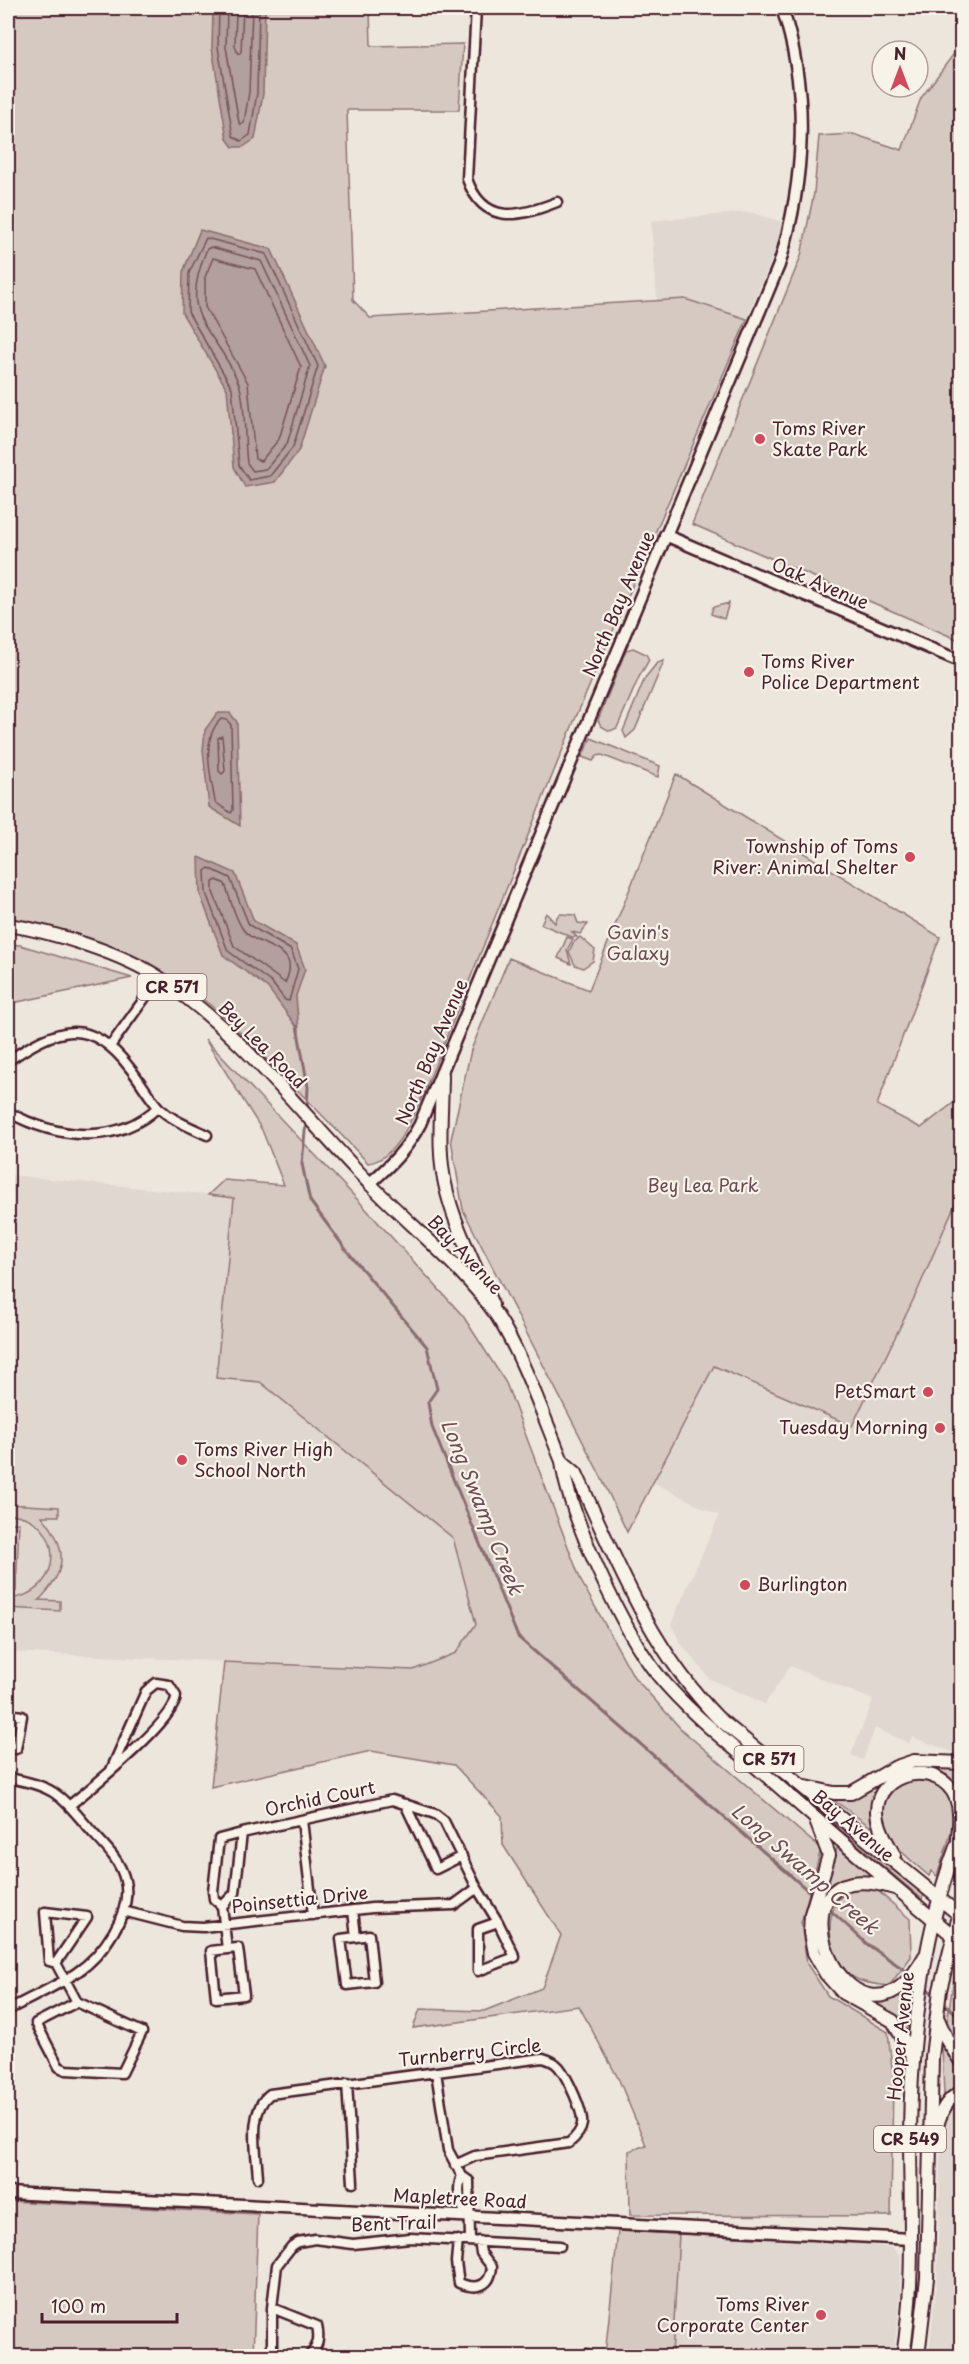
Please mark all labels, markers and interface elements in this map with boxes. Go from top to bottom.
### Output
north arrow [870,39,930,99]
text: N [894,41,906,65]
place label: Toms River Skate Park [772,414,868,462]
marker: Toms River Skate Park [753,432,767,446]
street label: North Bay Avenue [575,526,661,681]
street label: Oak Avenue [768,550,874,615]
place label: Toms River Police Department [761,647,920,695]
marker: Toms River Police Department [742,665,756,679]
place label: Township of Toms River: Animal Shelter [712,832,899,880]
marker: Township of Toms River: Animal Shelter [903,850,917,864]
park label: Gavin's Galaxy [607,918,670,966]
road number: CR 571 [138,974,207,1000]
street label: North Bay Avenue [388,974,474,1129]
street label: Bey Lea Road [213,994,313,1094]
park label: Bey Lea Park [647,1171,759,1198]
street label: Bay Avenue [422,1208,510,1300]
place label: PetSmart [835,1377,916,1404]
marker: PetSmart [921,1385,935,1399]
place label: Tuesday Morning [779,1413,928,1440]
water label: Long Swamp Creek [434,1414,532,1600]
marker: Tuesday Morning [933,1421,947,1435]
place label: Toms River High School North [194,1435,333,1483]
marker: Toms River High School North [175,1453,189,1467]
place label: Burlington [757,1570,848,1597]
marker: Burlington [738,1578,752,1592]
road number: CR 571 [734,1746,804,1772]
street label: Orchid Court [262,1773,377,1822]
street label: Bay Avenue [807,1782,901,1868]
water label: Long Swamp Creek [725,1796,887,1941]
street label: Poinsettia Drive [230,1878,370,1919]
street label: Hooper Avenue [879,1970,920,2102]
street label: Turnberry Circle [397,2031,543,2072]
road number: CR 549 [874,2126,946,2152]
street label: Mapletree Road [393,2181,528,2214]
street label: Bent Trail [351,2208,437,2237]
scale bar [42,2286,177,2324]
place label: Toms River Corporate Center [657,2290,810,2338]
text: 100 m [51,2292,106,2319]
marker: Toms River Corporate Center [814,2308,828,2322]

